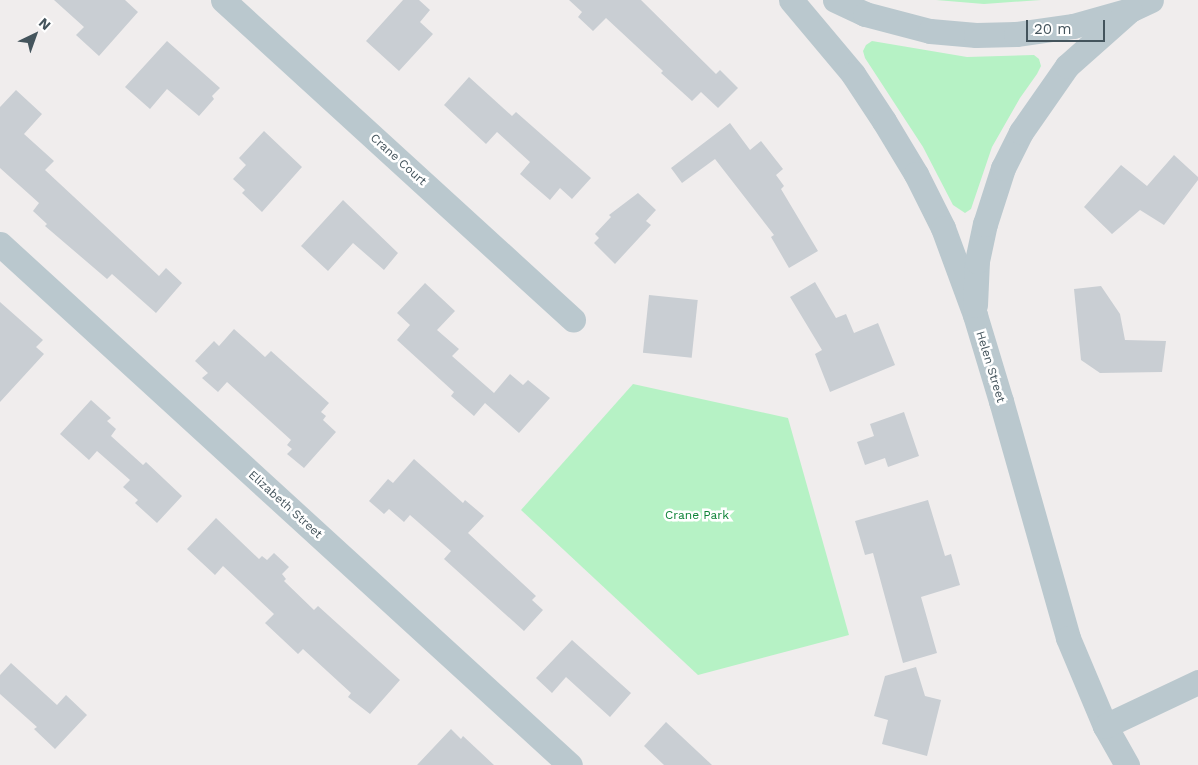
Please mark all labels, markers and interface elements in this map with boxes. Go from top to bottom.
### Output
north arrow [10,10,60,60]
scale bar [1028,10,1107,42]
text: N [36,14,54,33]
text: 20 m [1034,20,1072,38]
street label: Crane Court [367,131,429,189]
street label: Helen Street [972,330,1008,404]
street label: Elizabeth Street [245,468,325,542]
park label: Crane Park [665,509,729,523]

